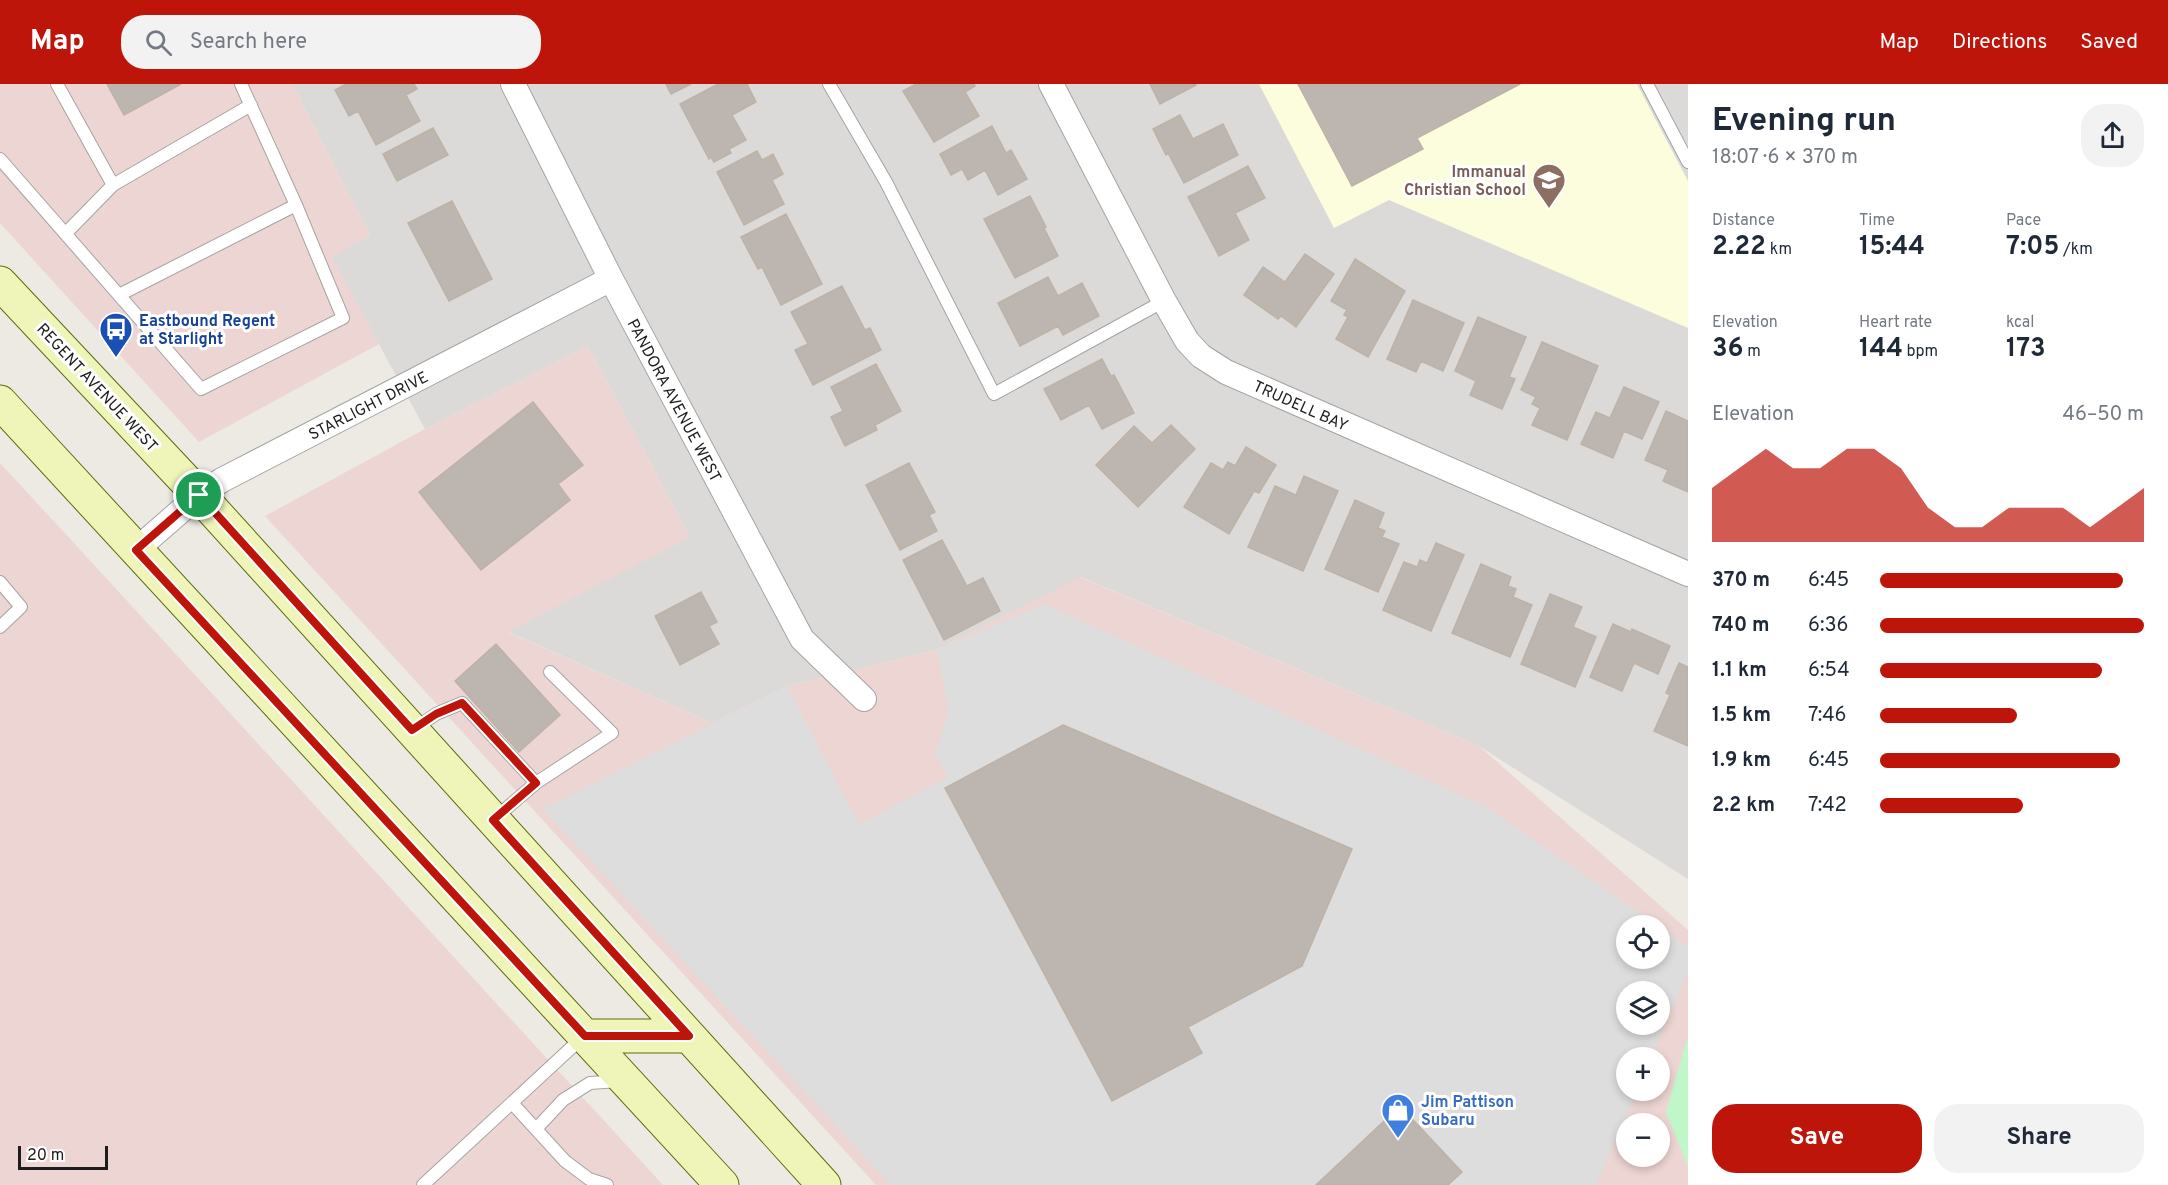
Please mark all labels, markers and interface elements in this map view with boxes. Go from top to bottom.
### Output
search box [121,15,541,69]
text: Map [30,24,85,60]
icon: search [142,26,175,59]
text: Search here [190,29,307,56]
text: Map [1879,29,1919,56]
text: Directions [1952,29,2047,56]
text: Saved [2080,29,2138,56]
text: Evening run [1712,101,1896,143]
button: share [2081,104,2144,167]
text: 18:07 · 6 × 370 m [1712,145,1858,171]
school or university icon: Immanual Christian School [1531,162,1567,209]
place label: Immanual Christian School [1404,163,1526,201]
text: Distance [1712,211,1775,231]
text: Time [1859,211,1895,231]
text: Pace [2006,211,2041,231]
text: 2.22 [1712,231,1766,264]
text: 15:44 [1859,231,1925,264]
text: 7:05 [2006,231,2059,264]
text: km [1766,240,1792,260]
text: /km [2059,240,2093,260]
bus stop icon: Eastbound Regent at Starlight [98,311,134,358]
place label: Eastbound Regent at Starlight [139,312,275,350]
text: Elevation [1712,313,1778,333]
text: Heart rate [1859,313,1932,333]
text: kcal [2006,313,2034,333]
street label: PANDORA AVENUE WEST [622,316,725,486]
street label: REGENT AVENUE WEST [32,320,161,457]
text: 36 [1712,333,1744,366]
text: 144 [1859,333,1903,366]
text: 173 [2006,333,2046,366]
text: m [1744,342,1761,362]
text: bpm [1903,342,1938,362]
street label: STARLIGHT DRIVE [306,368,432,446]
street label: TRUDELL BAY [1249,377,1351,437]
text: Elevation [1712,402,1794,428]
text: 46–50 m [2063,402,2144,428]
pin [173,469,224,520]
icon: arrive [182,478,215,511]
text: 370 m [1712,568,1770,594]
text: 6:45 [1808,568,1849,594]
text: 740 m [1712,613,1770,639]
text: 6:36 [1808,613,1848,639]
text: 1.1 km [1712,658,1767,684]
text: 6:54 [1808,658,1850,684]
text: 1.5 km [1712,703,1771,729]
text: 7:46 [1808,703,1847,729]
text: 1.9 km [1712,748,1771,774]
text: 6:45 [1808,748,1849,774]
text: 2.2 km [1712,793,1775,819]
text: 7:42 [1808,793,1847,819]
map controls [1616,915,1670,1167]
button: locate [1616,915,1670,969]
button: layers [1616,981,1670,1035]
button: + [1616,1047,1670,1101]
shop icon: Jim Pattison Subaru [1380,1092,1416,1139]
place label: Jim Pattison Subaru [1421,1093,1514,1131]
button: Save [1712,1104,1922,1173]
button: Share [1934,1104,2144,1173]
button: − [1616,1113,1670,1167]
scale bar [18,1143,108,1170]
text: 20 m [27,1146,64,1166]

